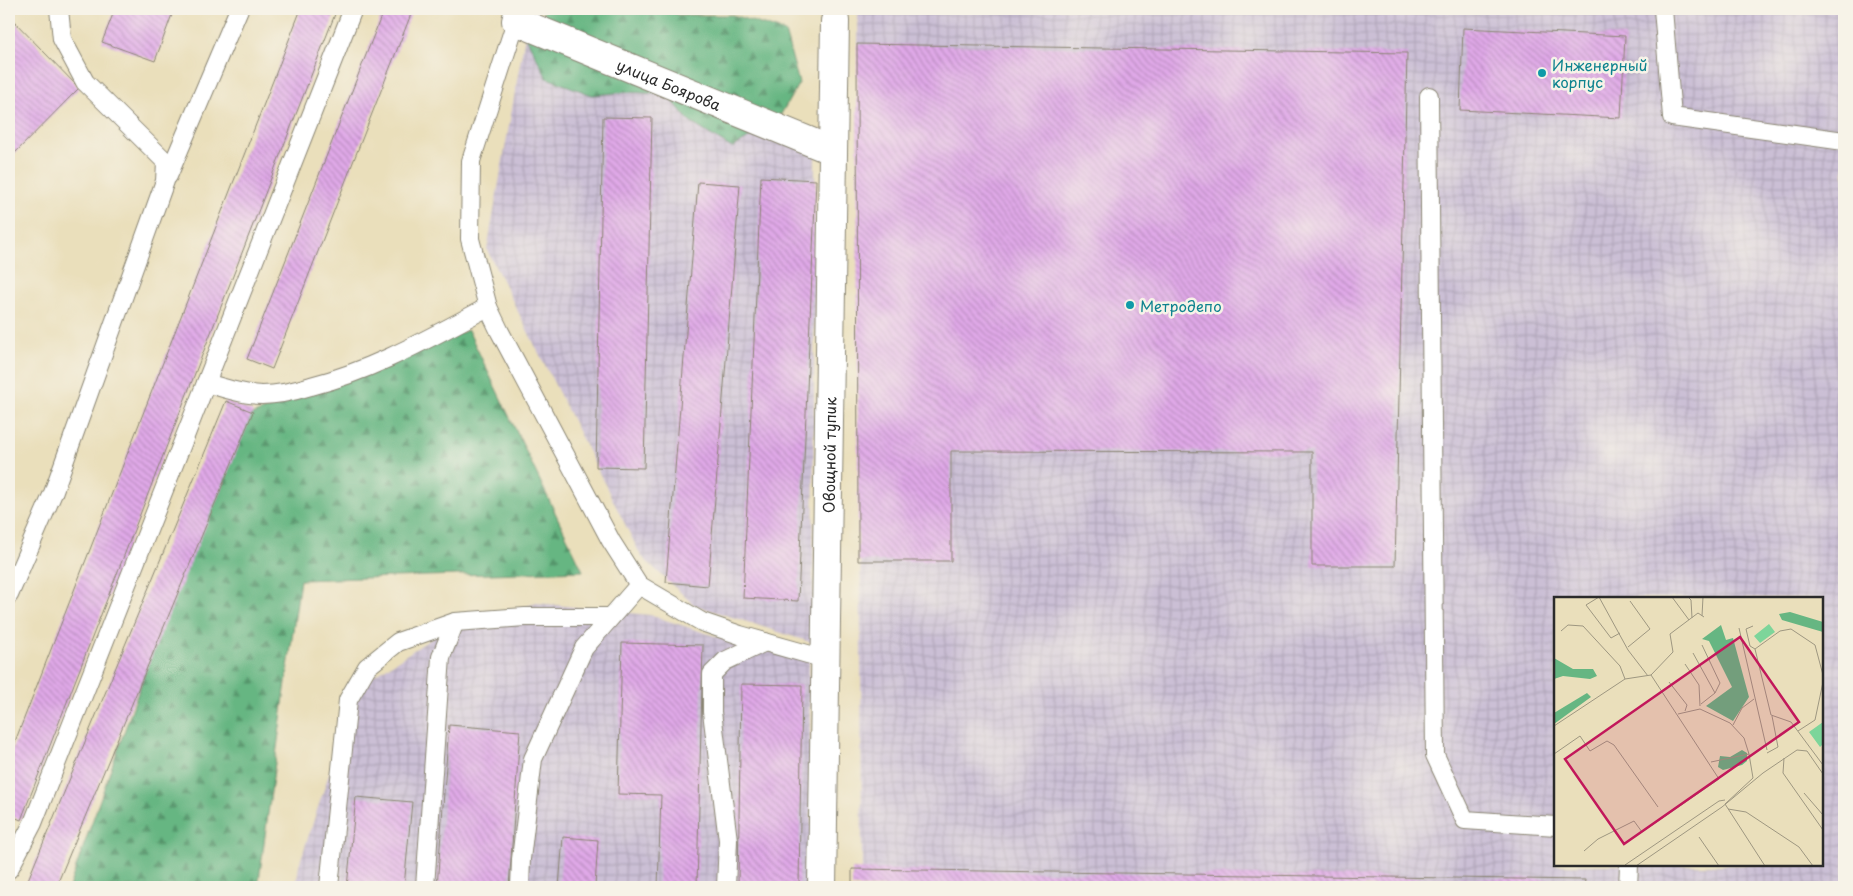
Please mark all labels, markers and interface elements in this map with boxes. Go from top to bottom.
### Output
street label: улица Боярова [614,52,726,116]
place label: Инженерный корпус [1552,53,1648,93]
marker: Инженерный корпус [1536,67,1548,79]
place label: Метродепо [1140,294,1222,317]
marker: Метродепо [1124,299,1136,311]
street label: Овощной тупик [816,397,841,513]
inset map [1554,597,1823,866]

